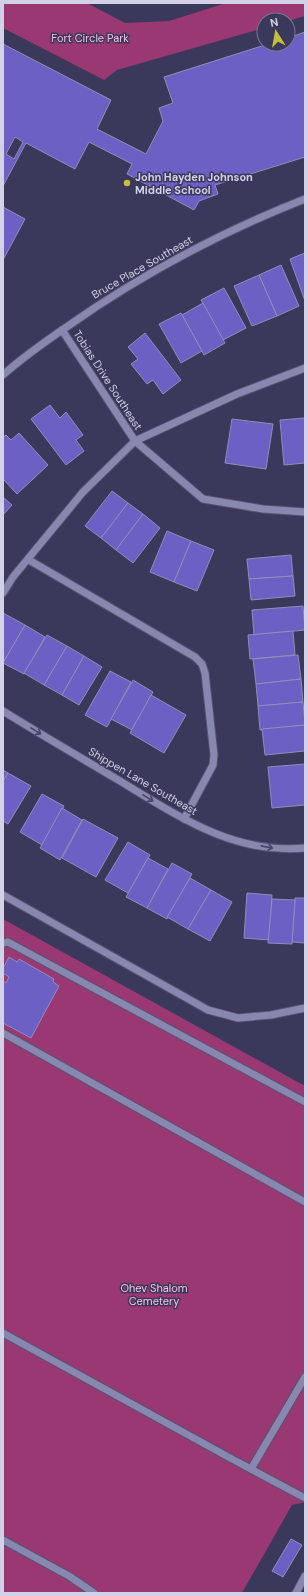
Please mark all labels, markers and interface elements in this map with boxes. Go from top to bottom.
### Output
north arrow [256,12,296,52]
text: N [269,15,279,30]
park label: Fort Circle Park [51,31,129,45]
place label: John Hayden Johnson Middle School [135,170,253,197]
marker: John Hayden Johnson Middle School [122,178,132,188]
street label: Bruce Place Southeast [89,232,195,302]
street label: Tobias Drive Southeast [70,327,146,433]
one-way arrow [30,728,42,736]
street label: Shippen Lane Southeast [86,744,200,818]
one-way arrow [142,794,153,802]
one-way arrow [260,844,273,852]
park label: Ohev Shalom Cemetery [120,1281,188,1308]

